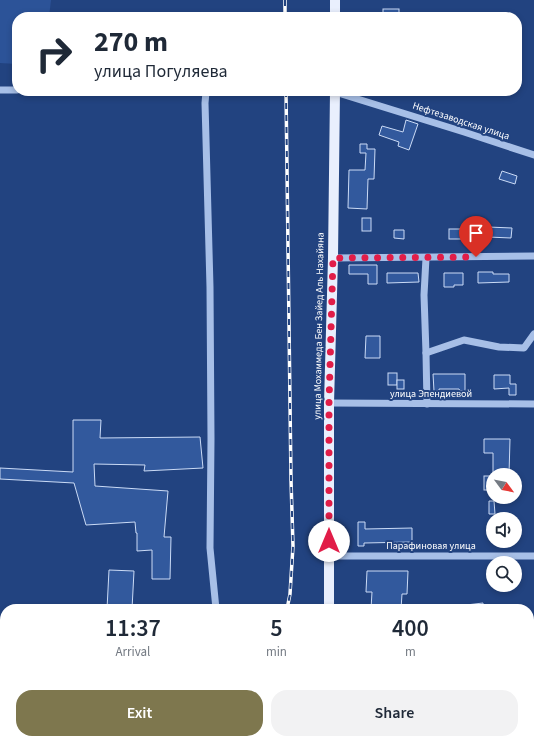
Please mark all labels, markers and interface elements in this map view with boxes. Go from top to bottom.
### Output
text: 270 m [94,22,168,62]
icon: right [28,28,80,80]
text: улица Погуляева [94,59,228,84]
street label: Нефтезаводская улица [411,99,511,143]
pin [459,216,493,257]
icon: arrive [465,222,487,244]
street label: улица Мохаммеда Бен Зайед Аль Нахайяна [310,232,328,420]
street label: улица Эпендиевой [390,387,472,401]
north arrow [486,468,522,504]
map controls [486,468,522,592]
button: sound [486,512,522,548]
position arrow [308,520,350,562]
street label: Парафиновая улица [386,539,476,553]
button: search [486,556,522,592]
text: 11:37 [105,611,161,646]
text: 5 [270,611,283,646]
text: 400 [392,611,429,646]
text: Arrival [115,643,150,661]
text: min [266,643,287,661]
text: m [405,643,416,661]
button: Exit [16,690,263,736]
button: Share [271,690,518,736]

